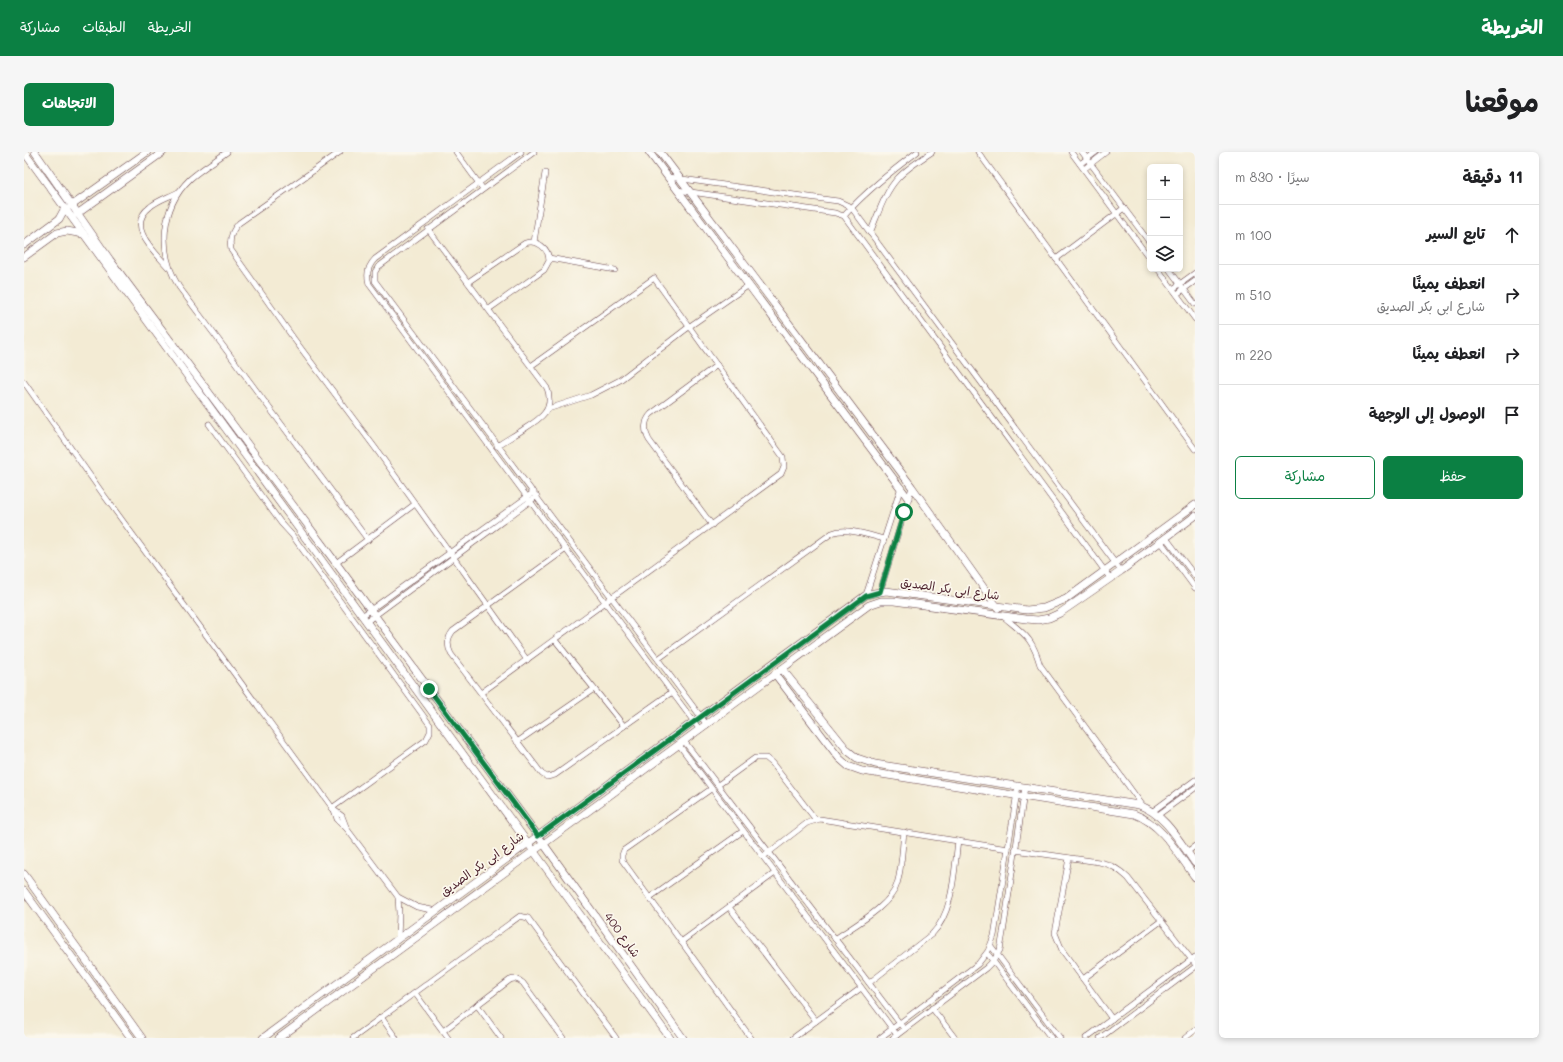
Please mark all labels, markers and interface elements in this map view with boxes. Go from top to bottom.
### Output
text: الخريطة [1481,14,1543,39]
text: مشاركة [20,17,60,36]
text: الطبقات [82,17,126,36]
text: الخريطة [148,17,191,36]
button: الاتجاهات [24,83,114,126]
text: موقعنا [1465,83,1539,119]
map controls [1147,164,1183,272]
button: + [1147,164,1183,200]
text: 11 دقيقة [1463,165,1523,187]
text: سيرًا · 830 m [1235,168,1310,185]
button: − [1147,200,1183,236]
text: تابع السير [1426,223,1485,243]
icon: ahead [1501,224,1523,246]
text: 100 m [1235,226,1271,243]
button: layers [1147,236,1183,272]
text: انعطف يمينًا [1413,273,1485,293]
icon: right [1501,284,1523,306]
text: 510 m [1235,286,1271,303]
text: شارع ابى بكر الصديق [1377,297,1485,314]
text: انعطف يمينًا [1413,343,1485,363]
icon: right [1501,344,1523,366]
text: 220 m [1235,346,1272,363]
text: الوصول إلى الوجهة [1369,403,1485,423]
icon: arrive [1501,404,1523,426]
button: مشاركة [1235,456,1375,499]
button: حفظ [1383,456,1523,499]
route start [895,503,913,521]
street label: شارع ابى بكر الصديق [899,573,1001,605]
route end [420,680,438,698]
street label: شارع ابى بكر الصديق [436,827,528,901]
street label: شارع 400 [600,909,644,961]

